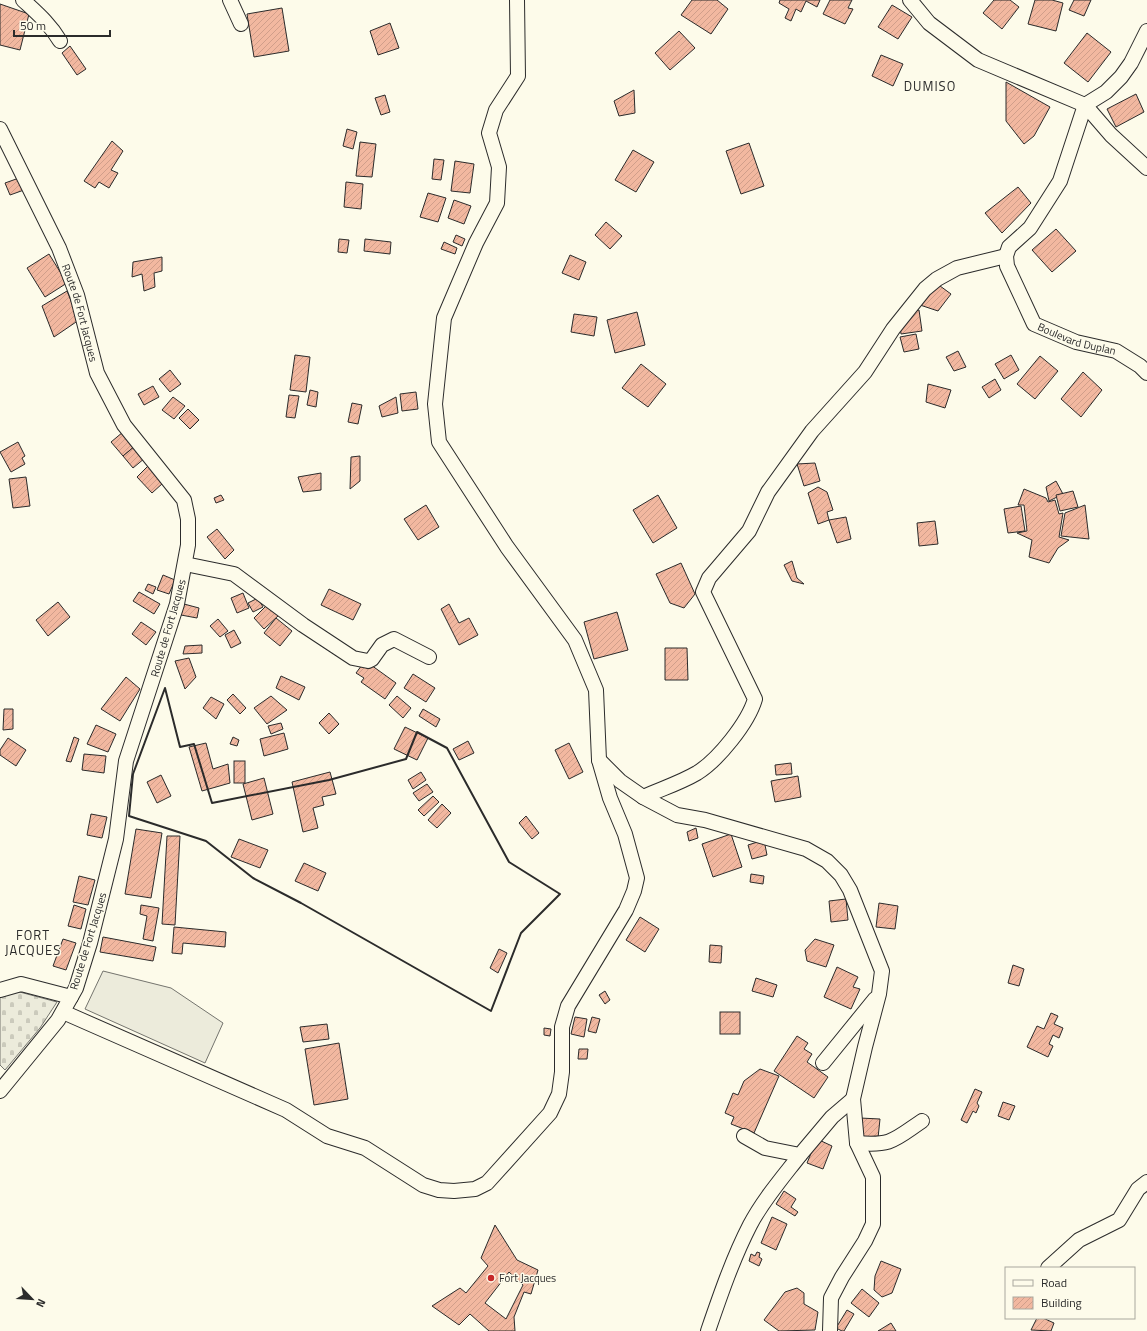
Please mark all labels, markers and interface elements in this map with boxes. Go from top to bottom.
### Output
scale bar [14,12,110,38]
text: 50 m [20,16,46,35]
district label: DUMISO [904,76,956,96]
street label: Route de Fort Jacques [58,262,102,363]
street label: Boulevard Duplan [1035,318,1118,359]
street label: Route de Fort Jacques [146,577,190,679]
street label: Route de Fort Jacques [66,890,110,992]
district label: FORT JACQUES [5,925,61,960]
legend [1005,1267,1135,1319]
place label: Fort Jacques [499,1270,556,1286]
marker: Fort Jacques [486,1273,496,1283]
text: Road [1041,1273,1067,1292]
north arrow [12,1279,52,1319]
text: Building [1041,1293,1082,1312]
text: N [32,1296,50,1310]

